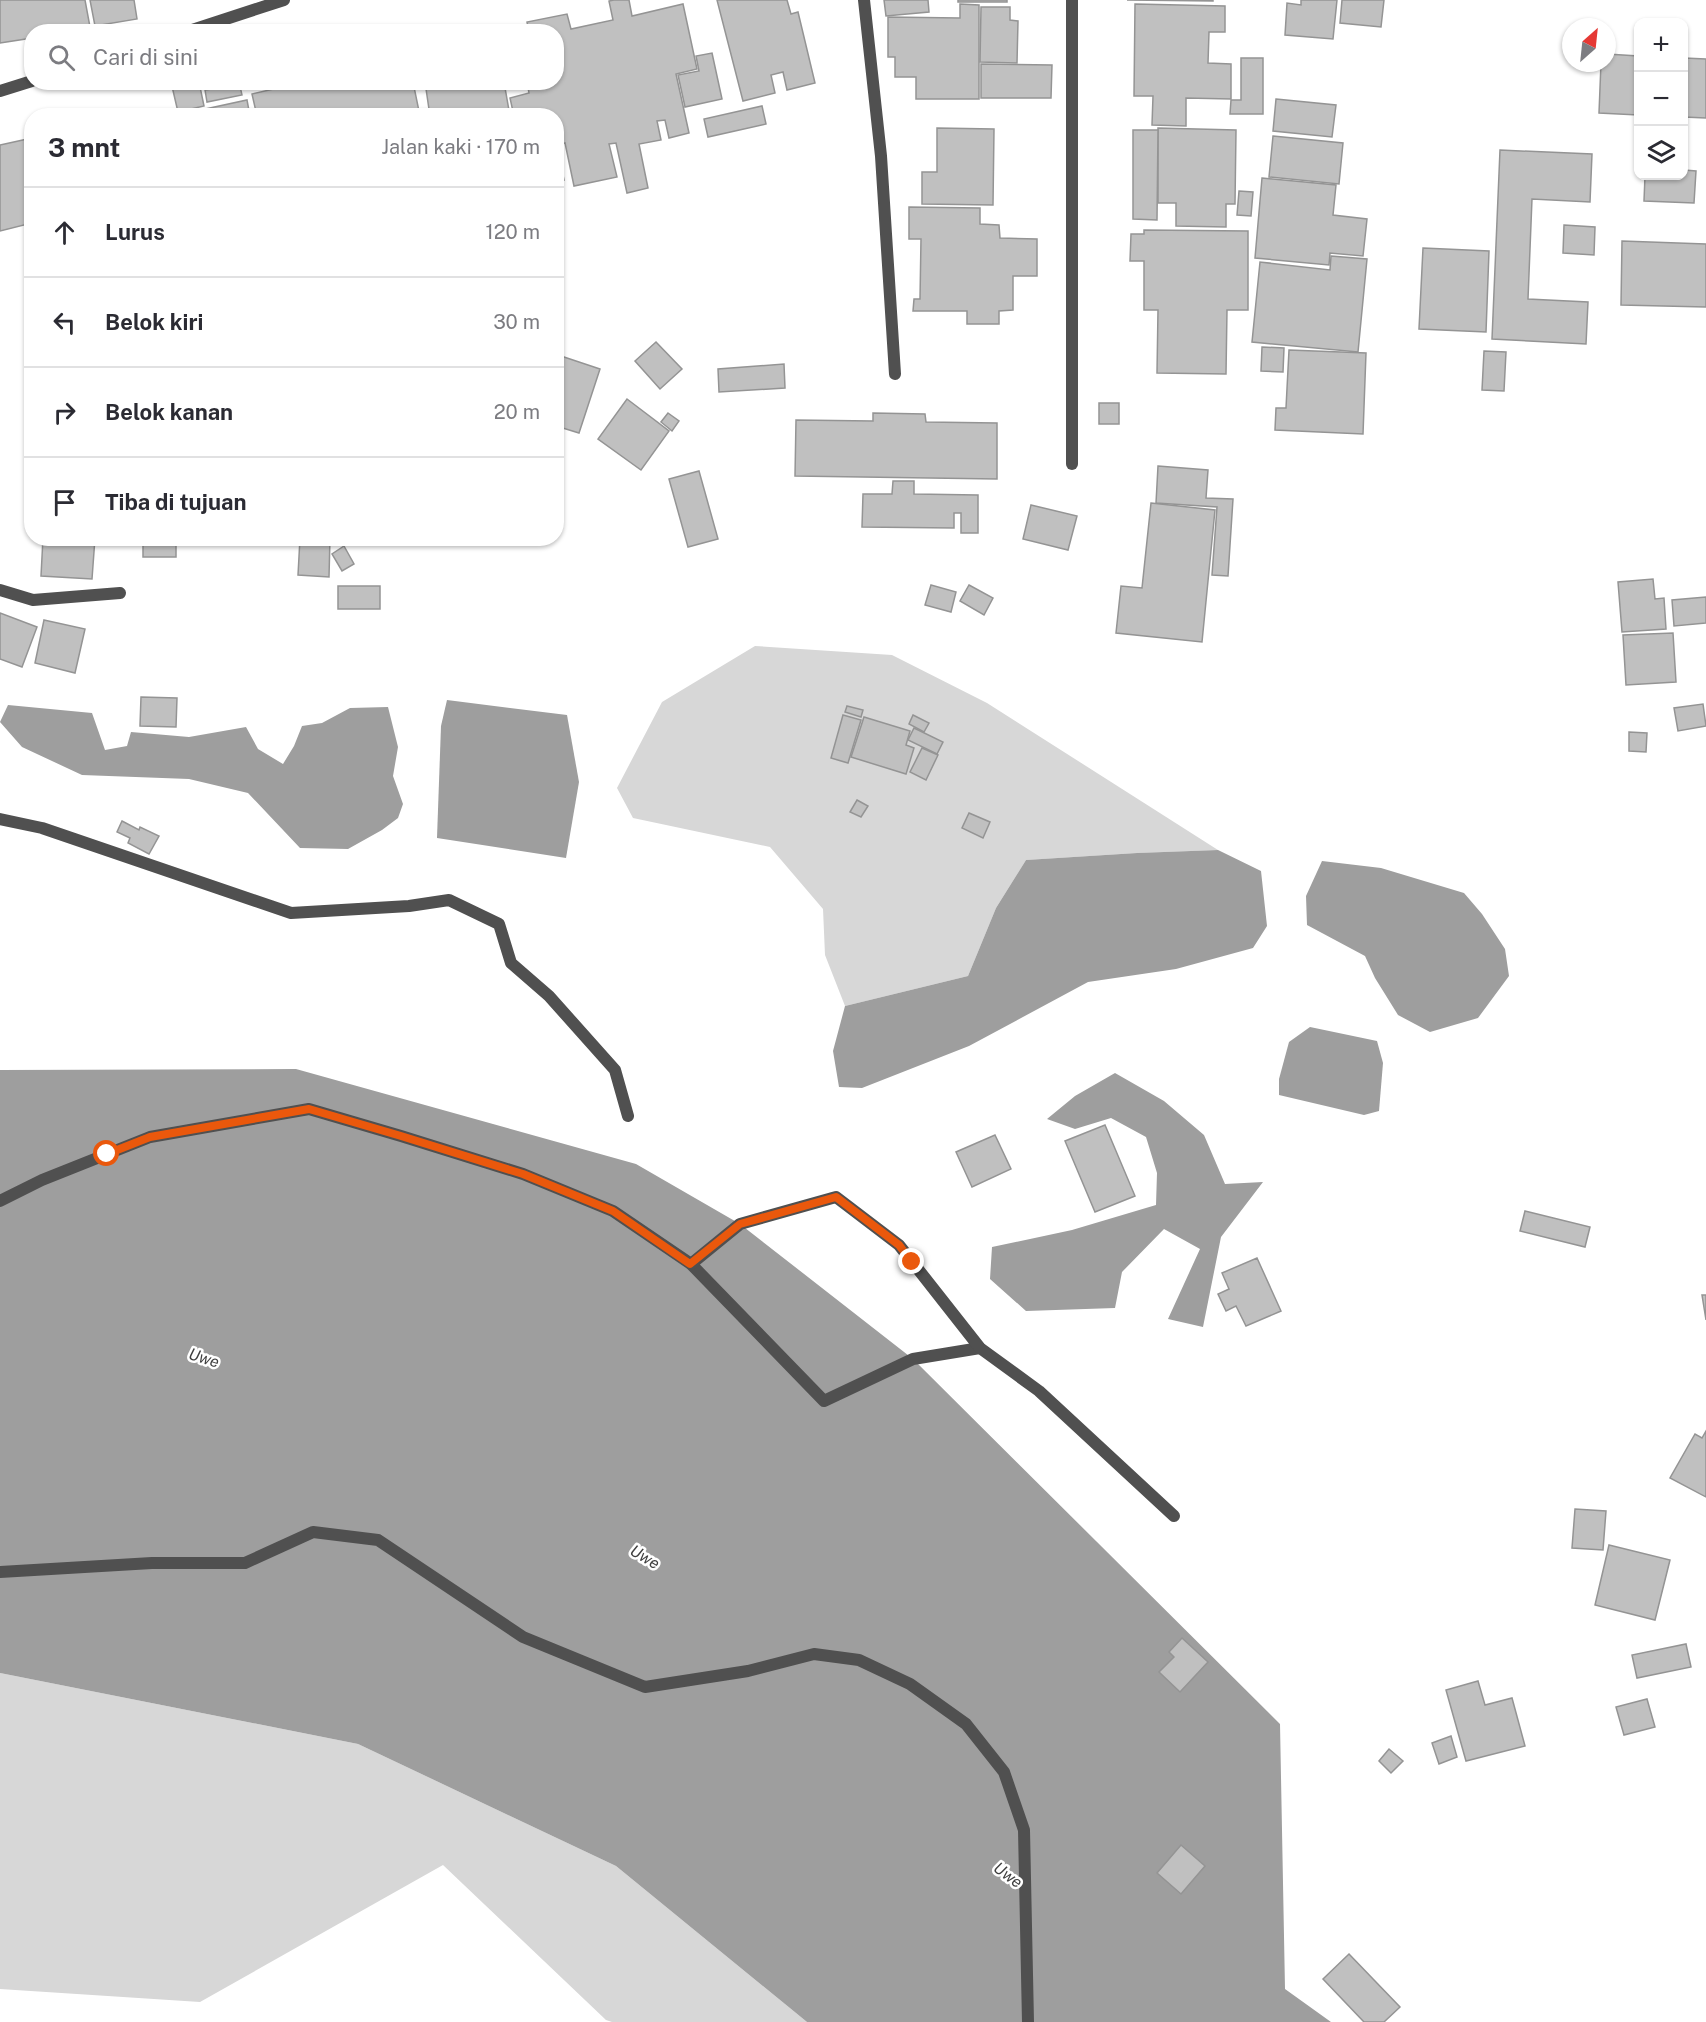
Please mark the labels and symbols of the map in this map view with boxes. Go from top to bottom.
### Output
north arrow [1562,18,1616,72]
route start [93,1140,119,1166]
route end [898,1248,924,1274]
water label: Uwe [186,1344,222,1372]
water label: Uwe [627,1541,664,1573]
water label: Uwe [990,1858,1026,1892]

